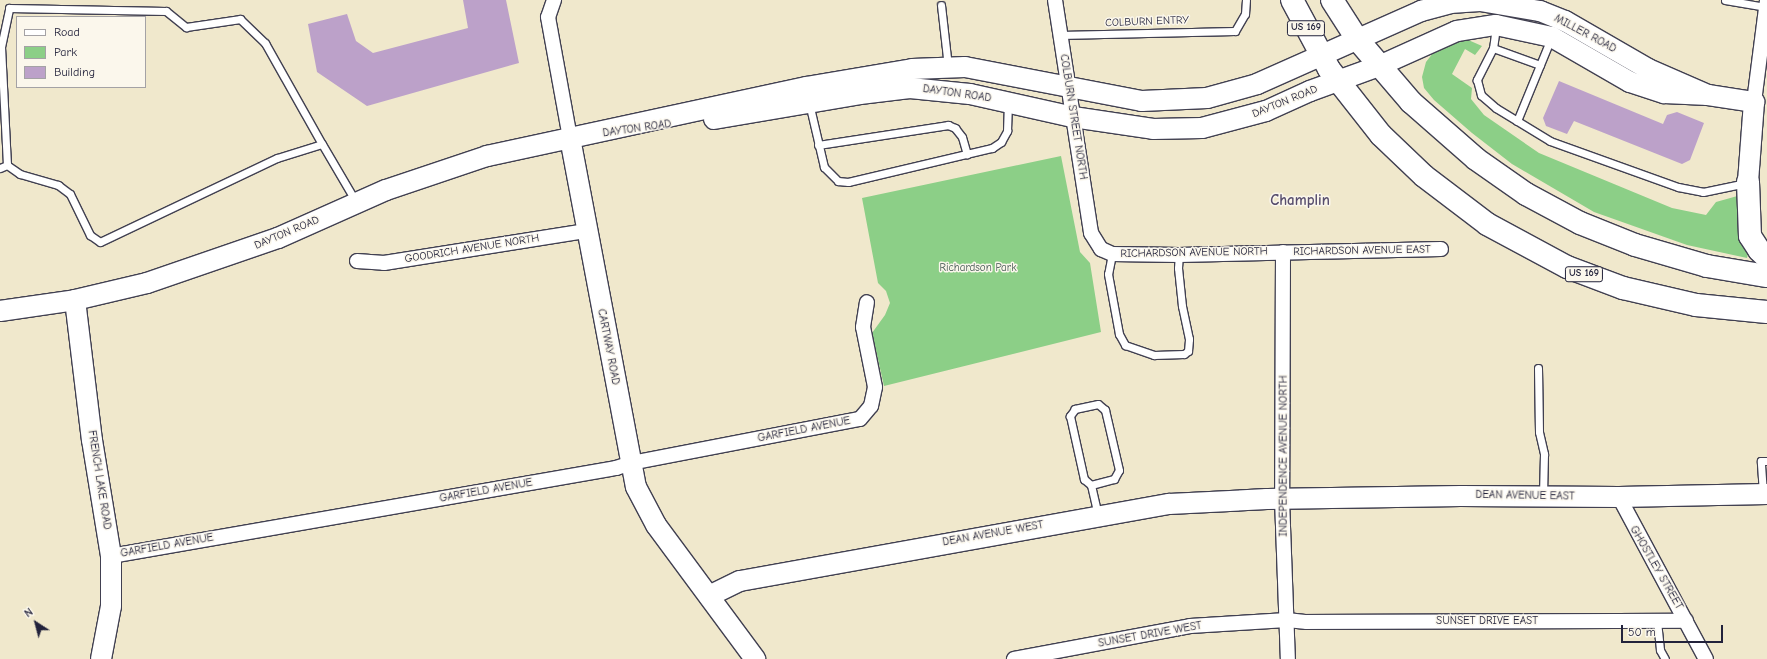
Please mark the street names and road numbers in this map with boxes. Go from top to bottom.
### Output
street label: MILLER ROAD [1552,12,1618,56]
street label: COLBURN ENTRY [1105,14,1189,30]
road number: US 169 [1286,20,1326,36]
street label: COLBURN STREET NORTH [1057,53,1089,181]
street label: DAYTON ROAD [922,83,992,105]
street label: DAYTON ROAD [1250,83,1320,121]
street label: DAYTON ROAD [602,118,672,140]
street label: DAYTON ROAD [253,213,321,253]
street label: GOODRICH AVENUE NORTH [404,232,540,266]
street label: RICHARDSON AVENUE EAST [1293,243,1431,259]
street label: RICHARDSON AVENUE NORTH [1120,245,1268,261]
road number: US 169 [1564,266,1604,282]
street label: CARTWAY ROAD [594,308,622,386]
street label: INDEPENDENCE AVENUE NORTH [1277,375,1291,537]
street label: GARFIELD AVENUE [757,415,851,445]
street label: FRENCH LAKE ROAD [85,429,113,531]
street label: GARFIELD AVENUE [439,476,533,506]
street label: DEAN AVENUE EAST [1475,489,1575,503]
street label: DEAN AVENUE WEST [941,519,1045,549]
street label: GHOSTLEY STREET [1627,524,1685,612]
street label: GARFIELD AVENUE [120,531,214,561]
street label: SUNSET DRIVE EAST [1436,614,1538,628]
street label: SUNSET DRIVE WEST [1097,619,1203,651]

